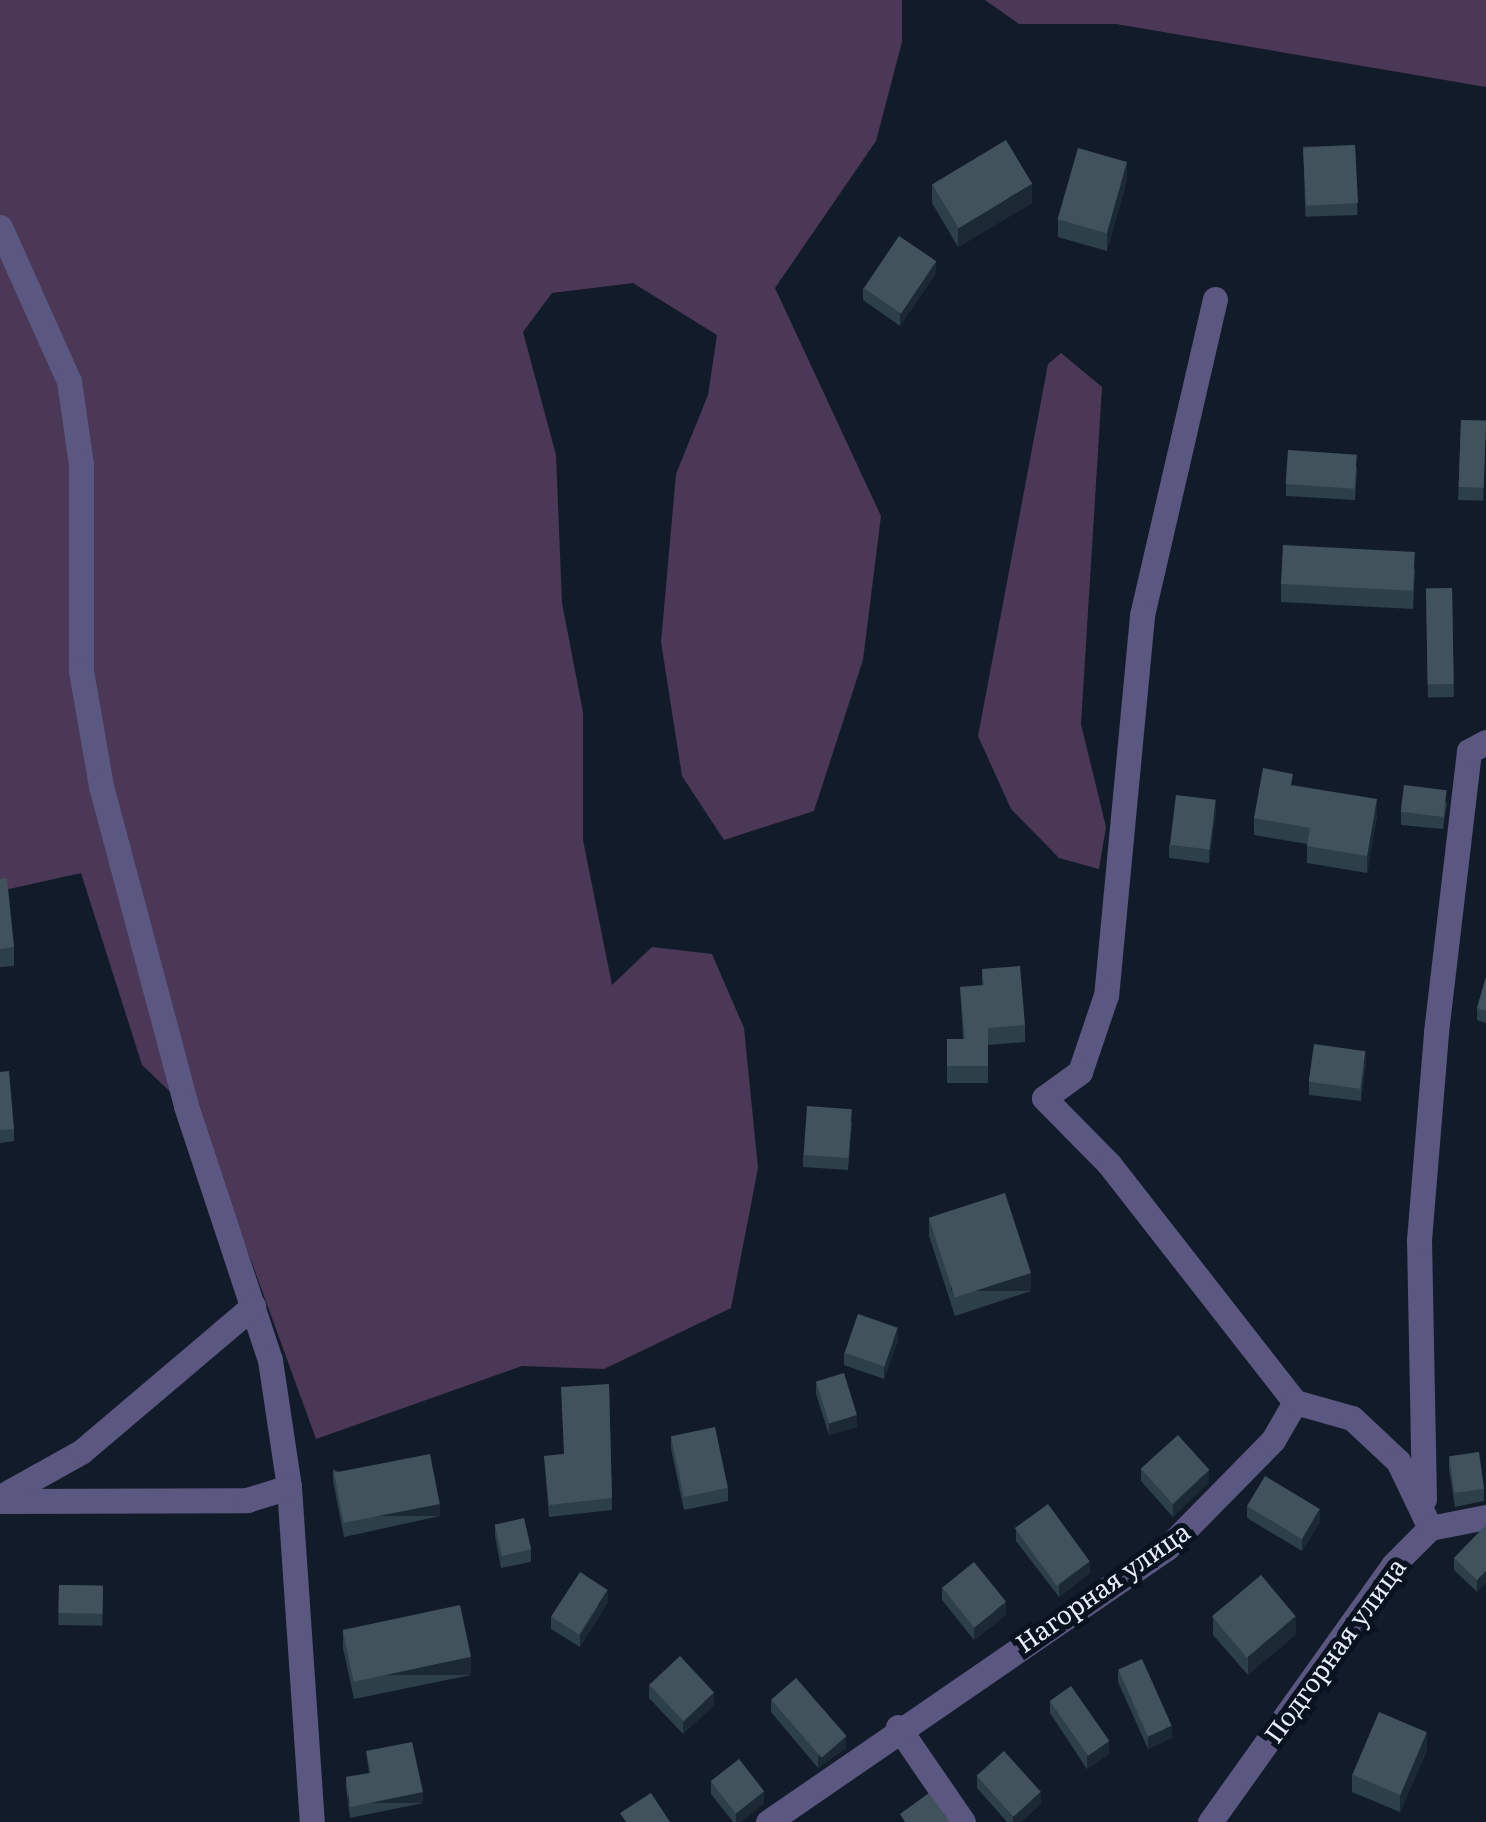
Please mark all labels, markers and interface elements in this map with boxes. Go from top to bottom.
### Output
street label: Нагорная улица [1010,1516,1196,1658]
street label: Подгорная улица [1258,1552,1412,1748]

